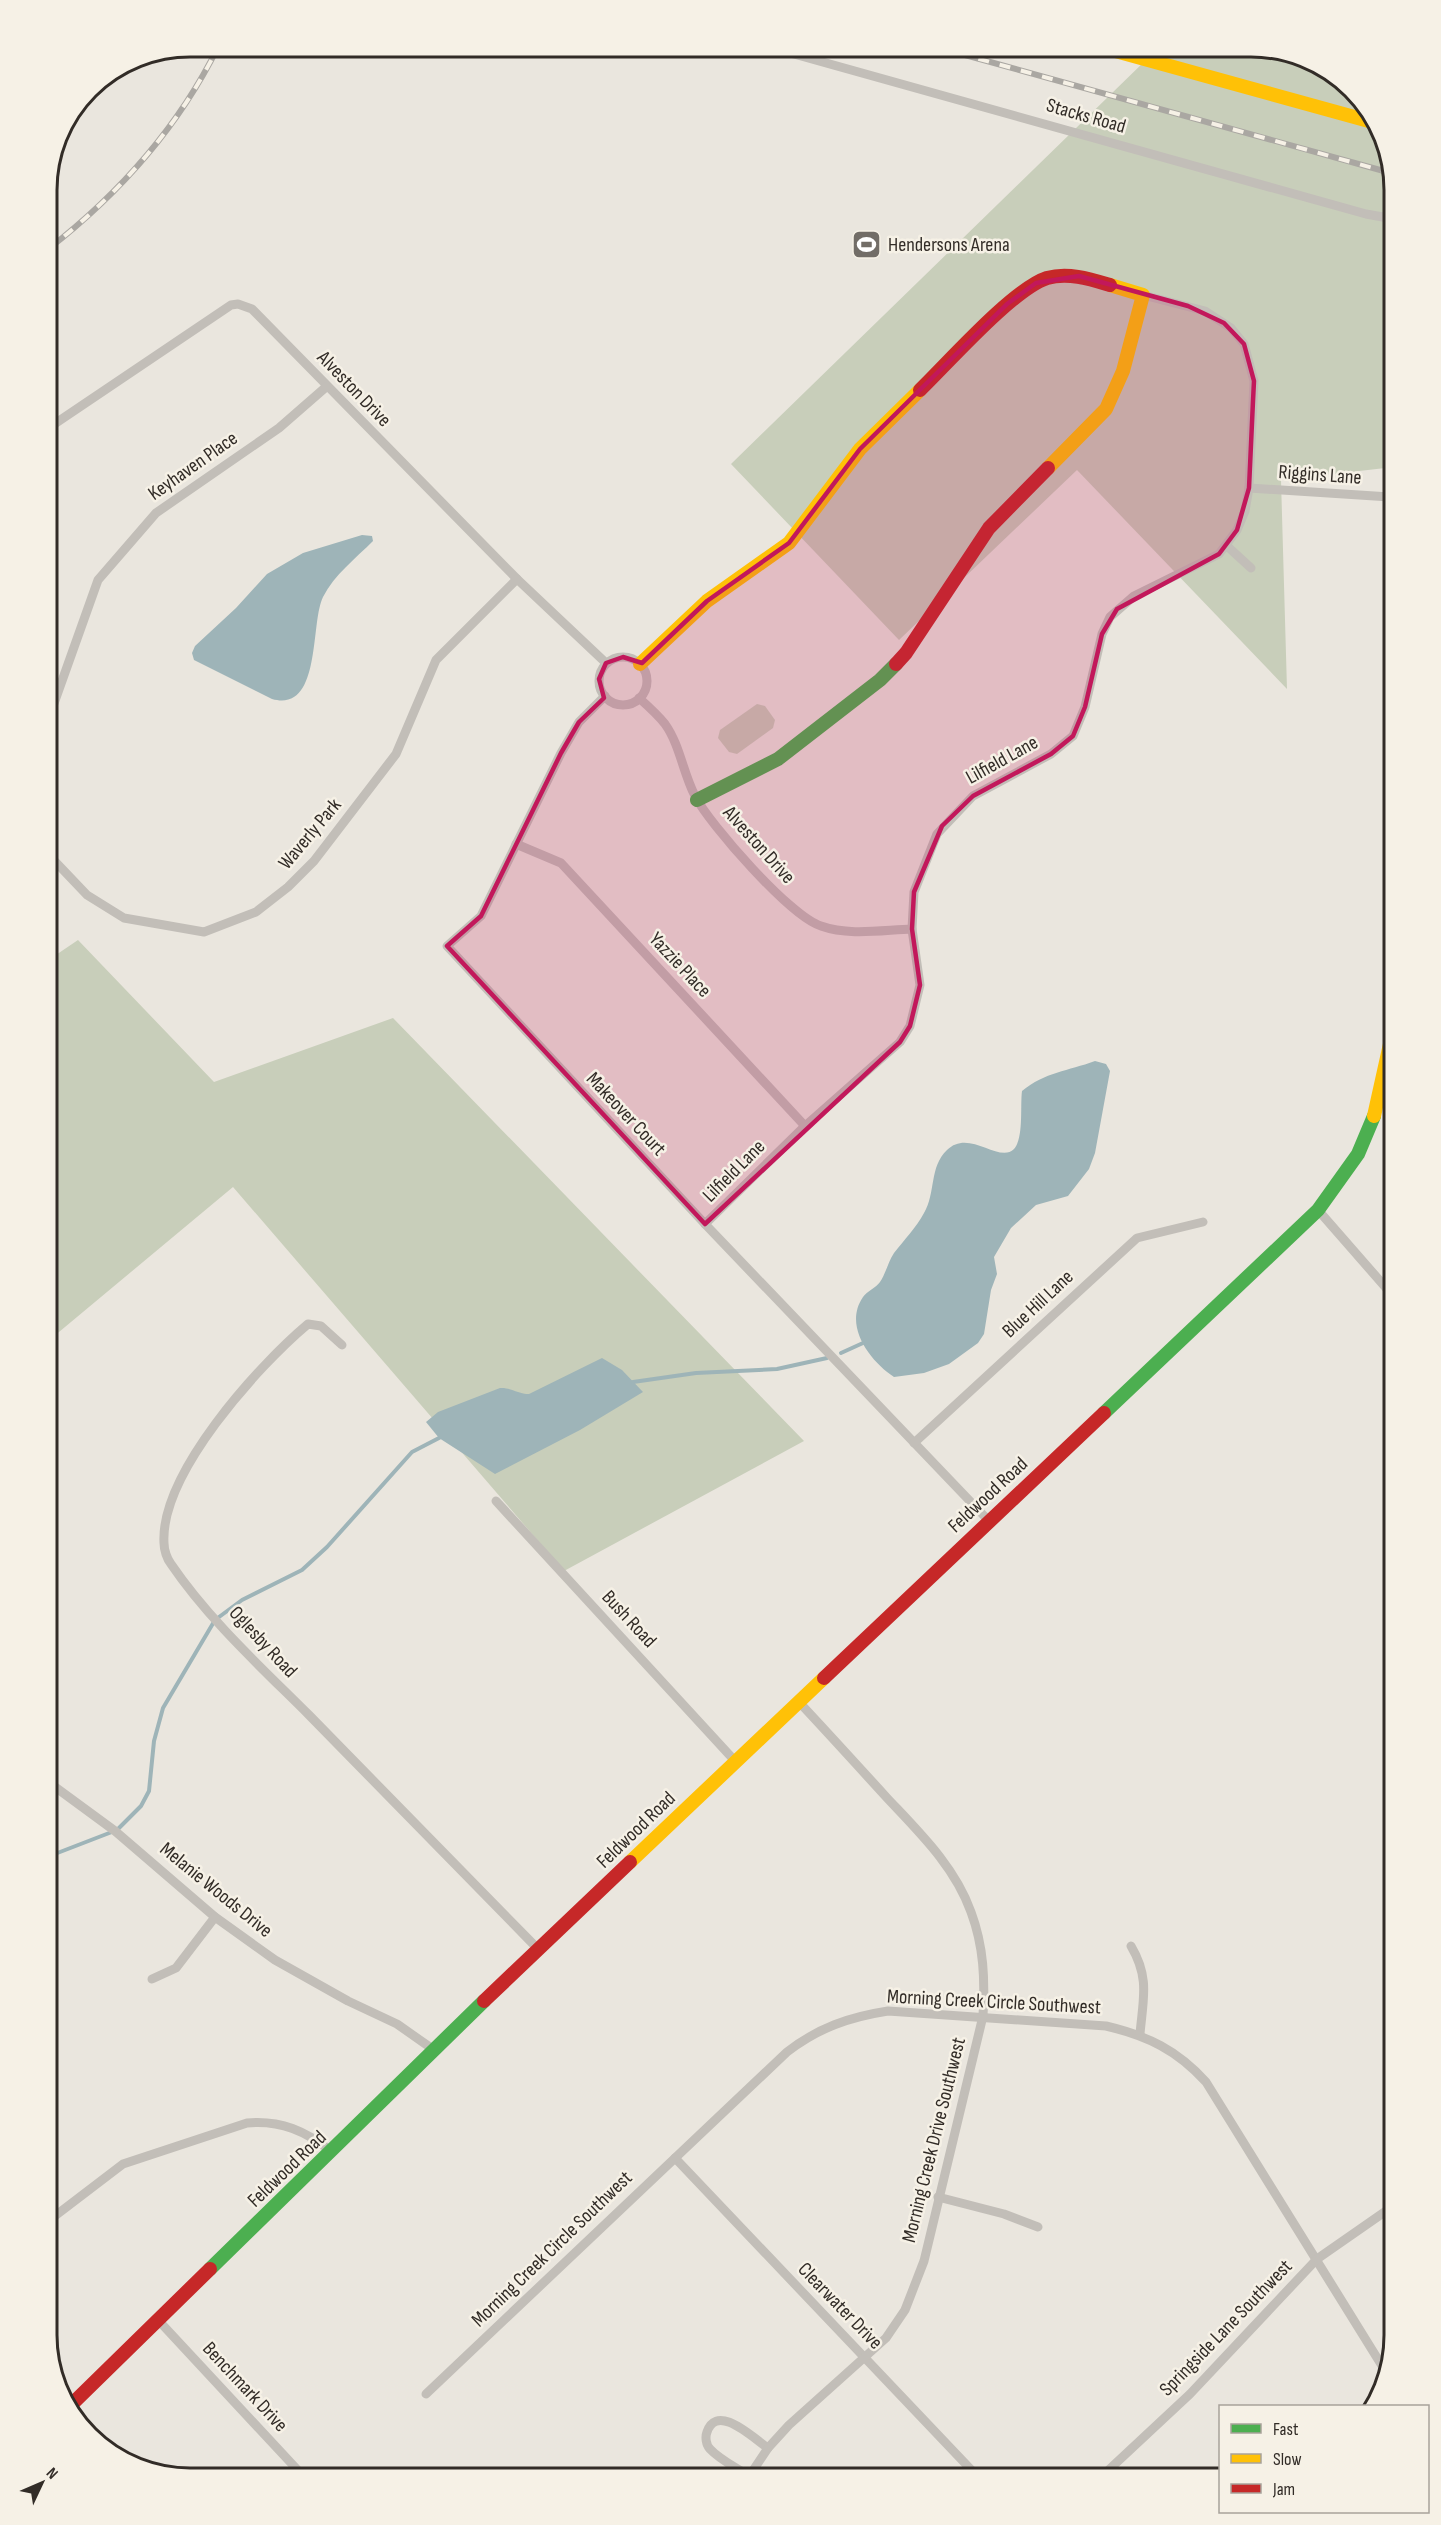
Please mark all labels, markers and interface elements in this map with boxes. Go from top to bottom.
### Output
street label: Stacks Road [1044,93,1128,139]
sports icon: Hendersons Arena [851,229,883,261]
place label: Hendersons Arena [888,233,1010,257]
street label: Alveston Drive [311,345,396,432]
street label: Keyhaven Place [144,426,242,506]
street label: Riggins Lane [1278,460,1362,490]
street label: Lilfield Lane [962,730,1042,790]
street label: Waverly Park [273,793,347,874]
street label: Alveston Drive [717,800,800,889]
street label: Yazzie Place [644,927,716,1003]
street label: Makeover Court [581,1067,671,1161]
street label: Lilfield Lane [698,1135,770,1207]
street label: Blue Hill Lane [997,1265,1079,1343]
street label: Feldwood Road [943,1452,1033,1538]
street label: Bush Road [597,1585,661,1653]
street label: Oglesby Road [224,1601,302,1683]
street label: Feldwood Road [592,1787,680,1873]
street label: Melanie Woods Drive [155,1837,277,1943]
street label: Morning Creek Circle Southwest [887,1984,1101,2020]
street label: Morning Creek Drive Southwest [897,2035,971,2245]
street label: Feldwood Road [243,2126,331,2212]
street label: Morning Creek Circle Southwest [467,2166,637,2332]
street label: Springside Lane Southwest [1155,2255,1297,2401]
street label: Clearwater Drive [793,2257,887,2355]
street label: Benchmark Drive [197,2337,293,2437]
legend [1219,2405,1429,2513]
text: Fast [1273,2419,1299,2440]
text: Slow [1273,2449,1302,2470]
north arrow [12,2453,72,2513]
text: N [42,2464,62,2483]
text: Jam [1272,2479,1295,2500]

